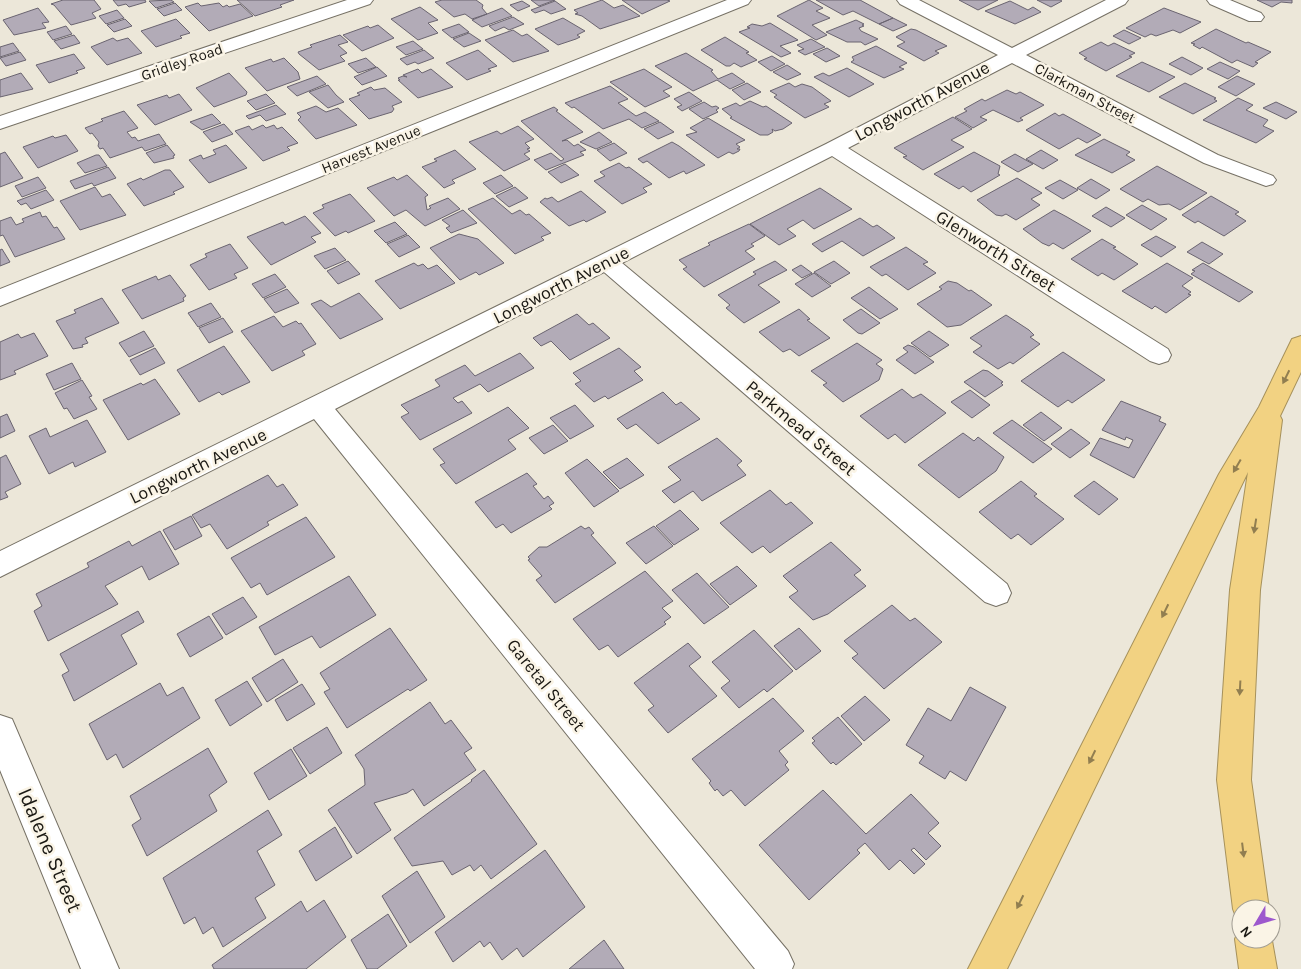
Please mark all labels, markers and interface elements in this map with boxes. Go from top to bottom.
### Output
street label: Gridley Road [139,40,225,84]
street label: Longworth Avenue [851,56,993,146]
street label: Clarkman Street [1032,59,1139,127]
street label: Harvest Avenue [319,121,423,177]
street label: Glenworth Street [932,205,1060,297]
street label: Longworth Avenue [489,241,633,329]
one-way arrow [1282,370,1290,384]
street label: Parkmead Street [742,376,861,481]
street label: Longworth Avenue [126,423,270,509]
one-way arrow [1233,459,1242,472]
one-way arrow [1250,519,1258,535]
one-way arrow [1160,604,1168,618]
street label: Garetal Street [502,634,590,736]
one-way arrow [1235,680,1243,696]
one-way arrow [1088,750,1096,764]
street label: Idalene Street [13,784,87,916]
one-way arrow [1239,842,1247,858]
one-way arrow [1016,895,1024,909]
north arrow [1231,899,1281,949]
text: N [1236,923,1256,941]

